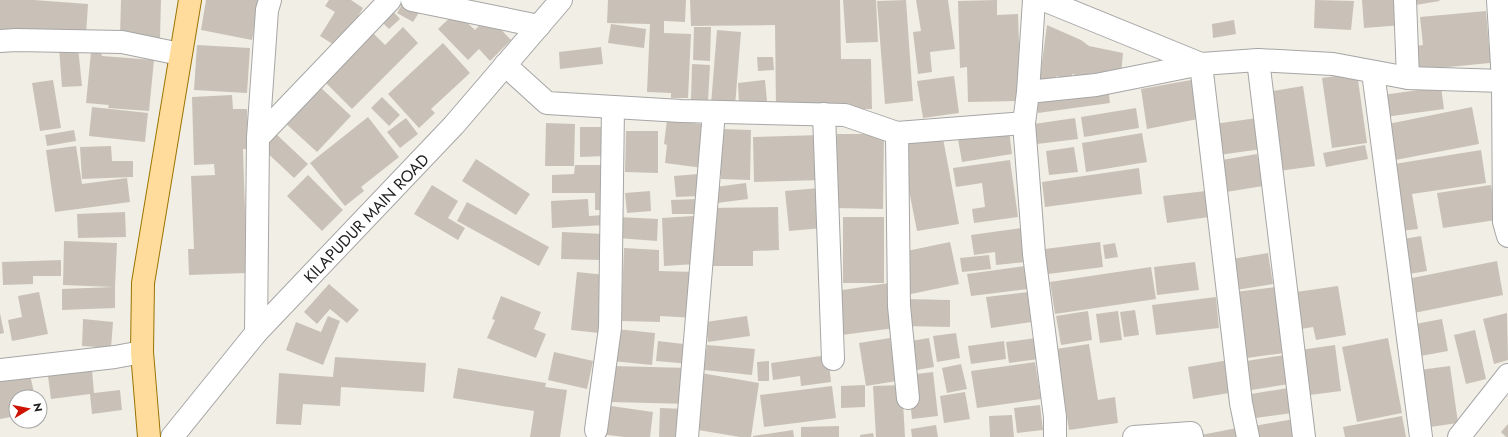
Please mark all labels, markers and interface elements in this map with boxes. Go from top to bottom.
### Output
street label: KILAPUDUR MAIN ROAD [298,148,434,288]
north arrow [8,389,48,429]
text: N [29,402,46,413]

